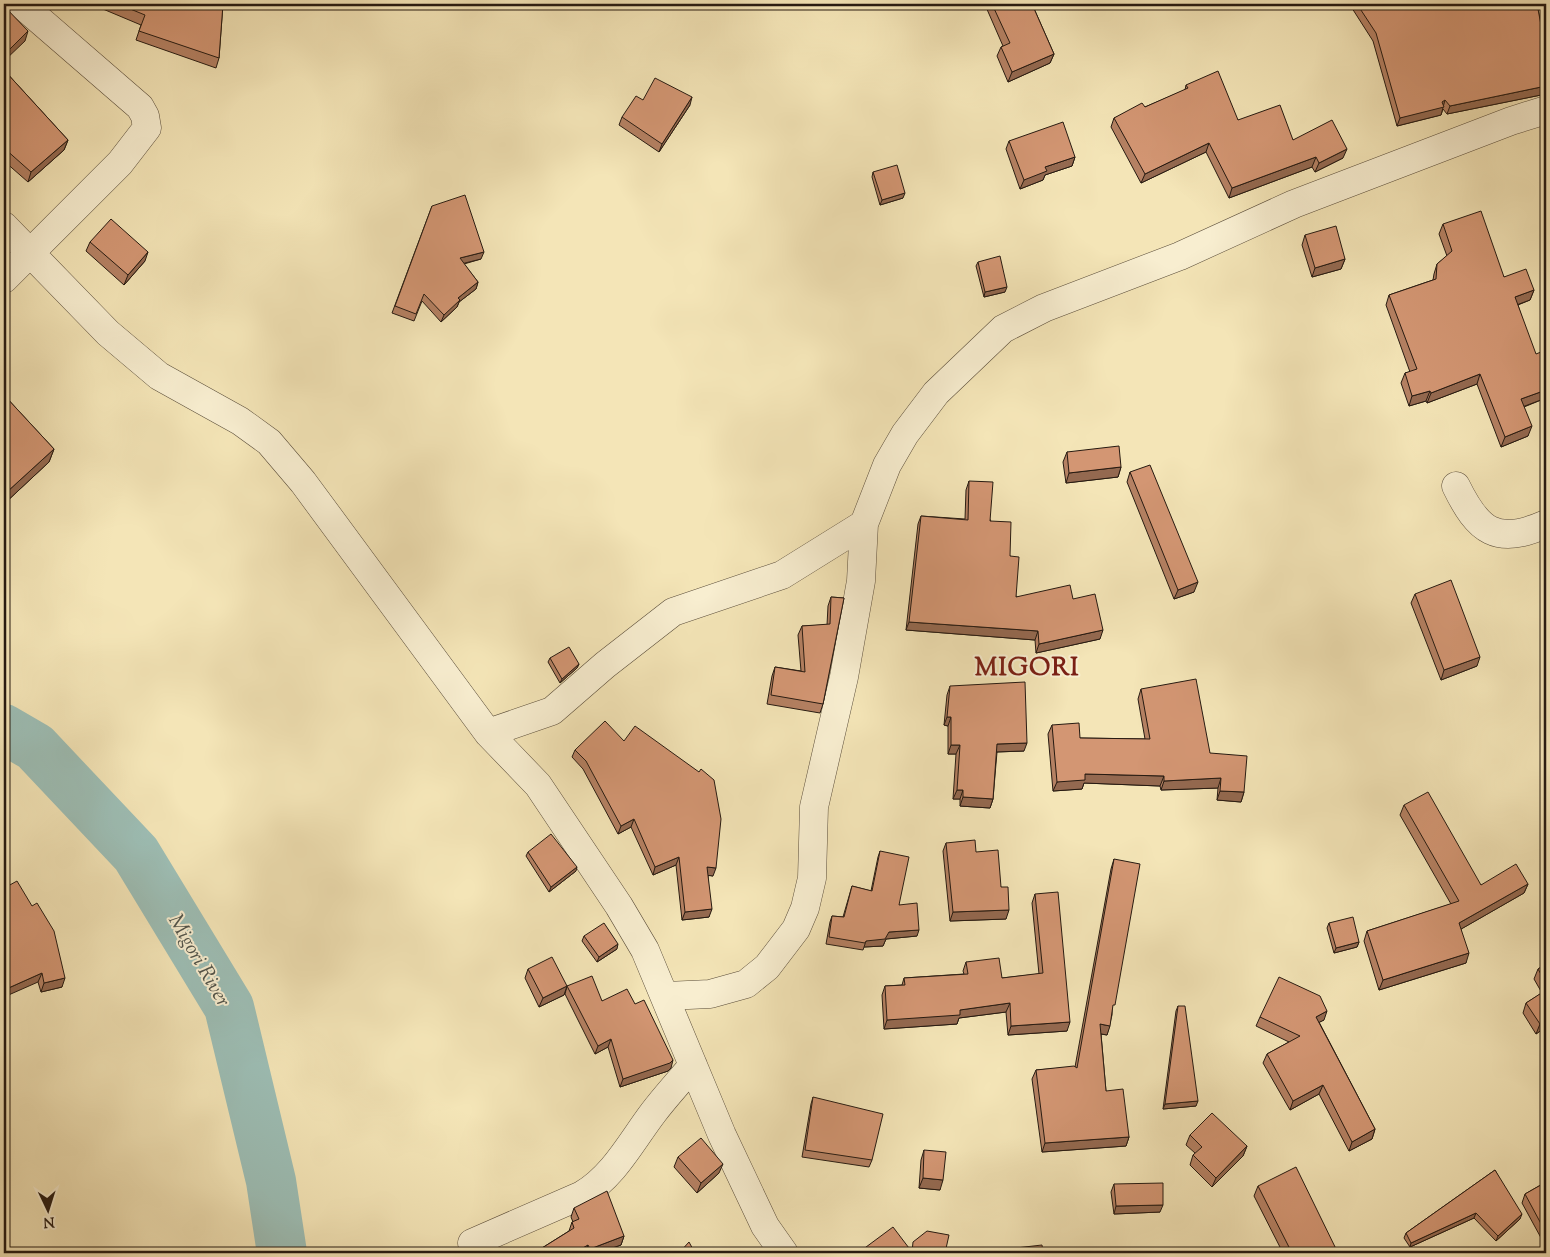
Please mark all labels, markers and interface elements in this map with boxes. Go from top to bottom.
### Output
district label: MIGORI [974,651,1080,687]
water label: Migori River [160,909,237,1013]
north arrow [22,1184,72,1234]
text: N [42,1211,55,1231]

